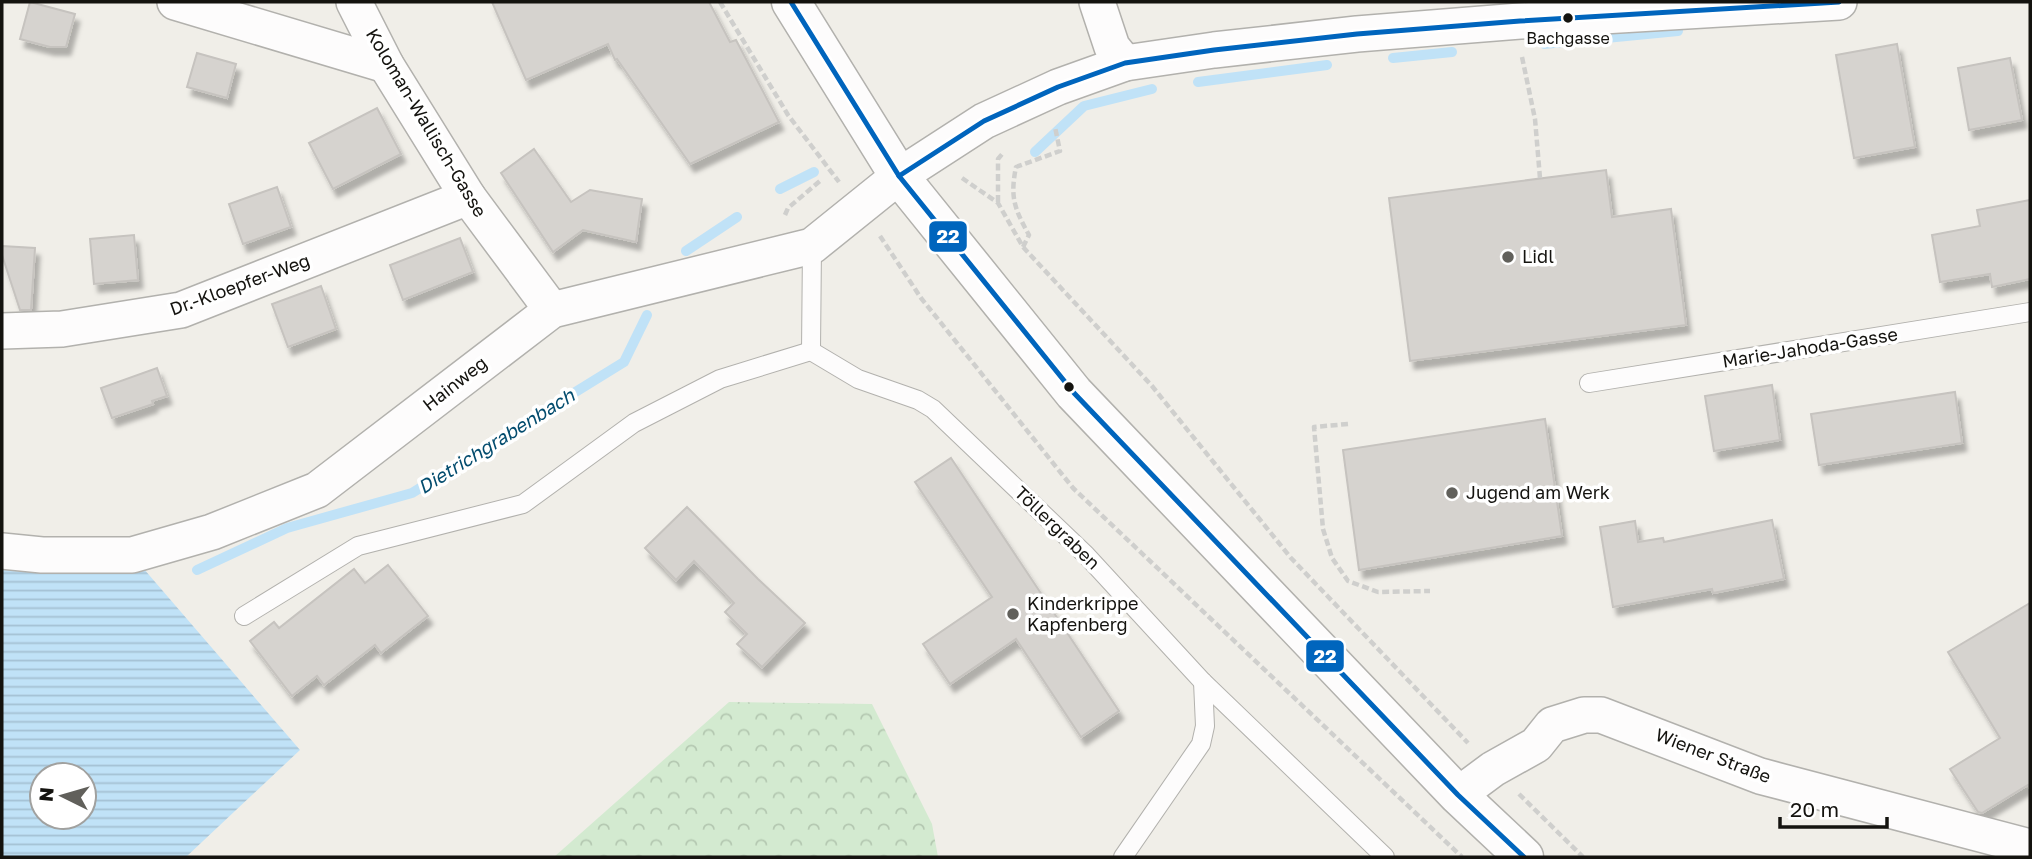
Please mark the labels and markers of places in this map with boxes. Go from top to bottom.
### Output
marker: Bachgasse [1561,11,1575,25]
place label: Bachgasse [1526,28,1610,48]
place label: Lidl [1522,245,1554,267]
marker: Lidl [1500,249,1516,265]
unlabelled marker [1062,380,1076,394]
place label: Jugend am Werk [1466,481,1610,503]
marker: Jugend am Werk [1444,485,1460,501]
place label: Kinderkrippe Kapfenberg [1027,592,1138,635]
marker: Kinderkrippe Kapfenberg [1005,606,1021,622]

